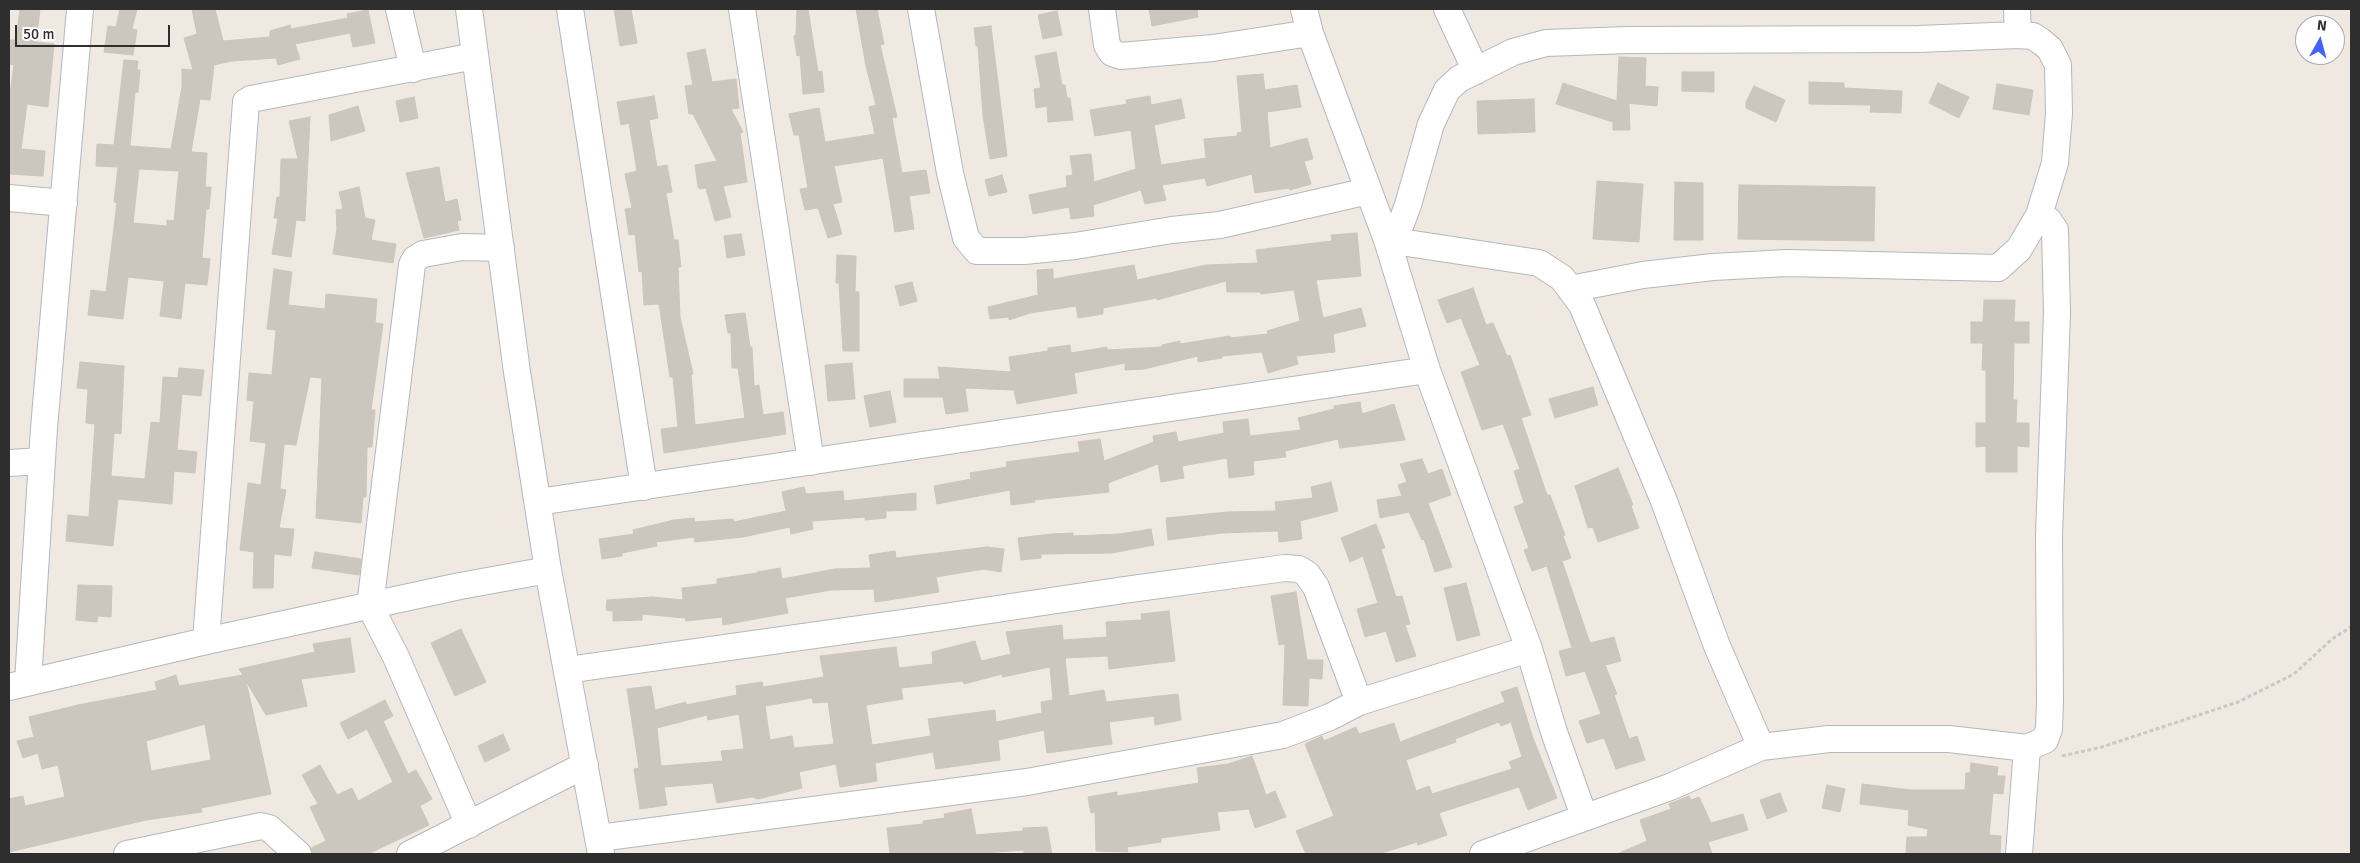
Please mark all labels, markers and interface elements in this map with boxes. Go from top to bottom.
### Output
scale bar [18,15,172,47]
north arrow [2295,15,2345,65]
text: N [2316,17,2328,35]
text: 50 m [23,25,54,43]

